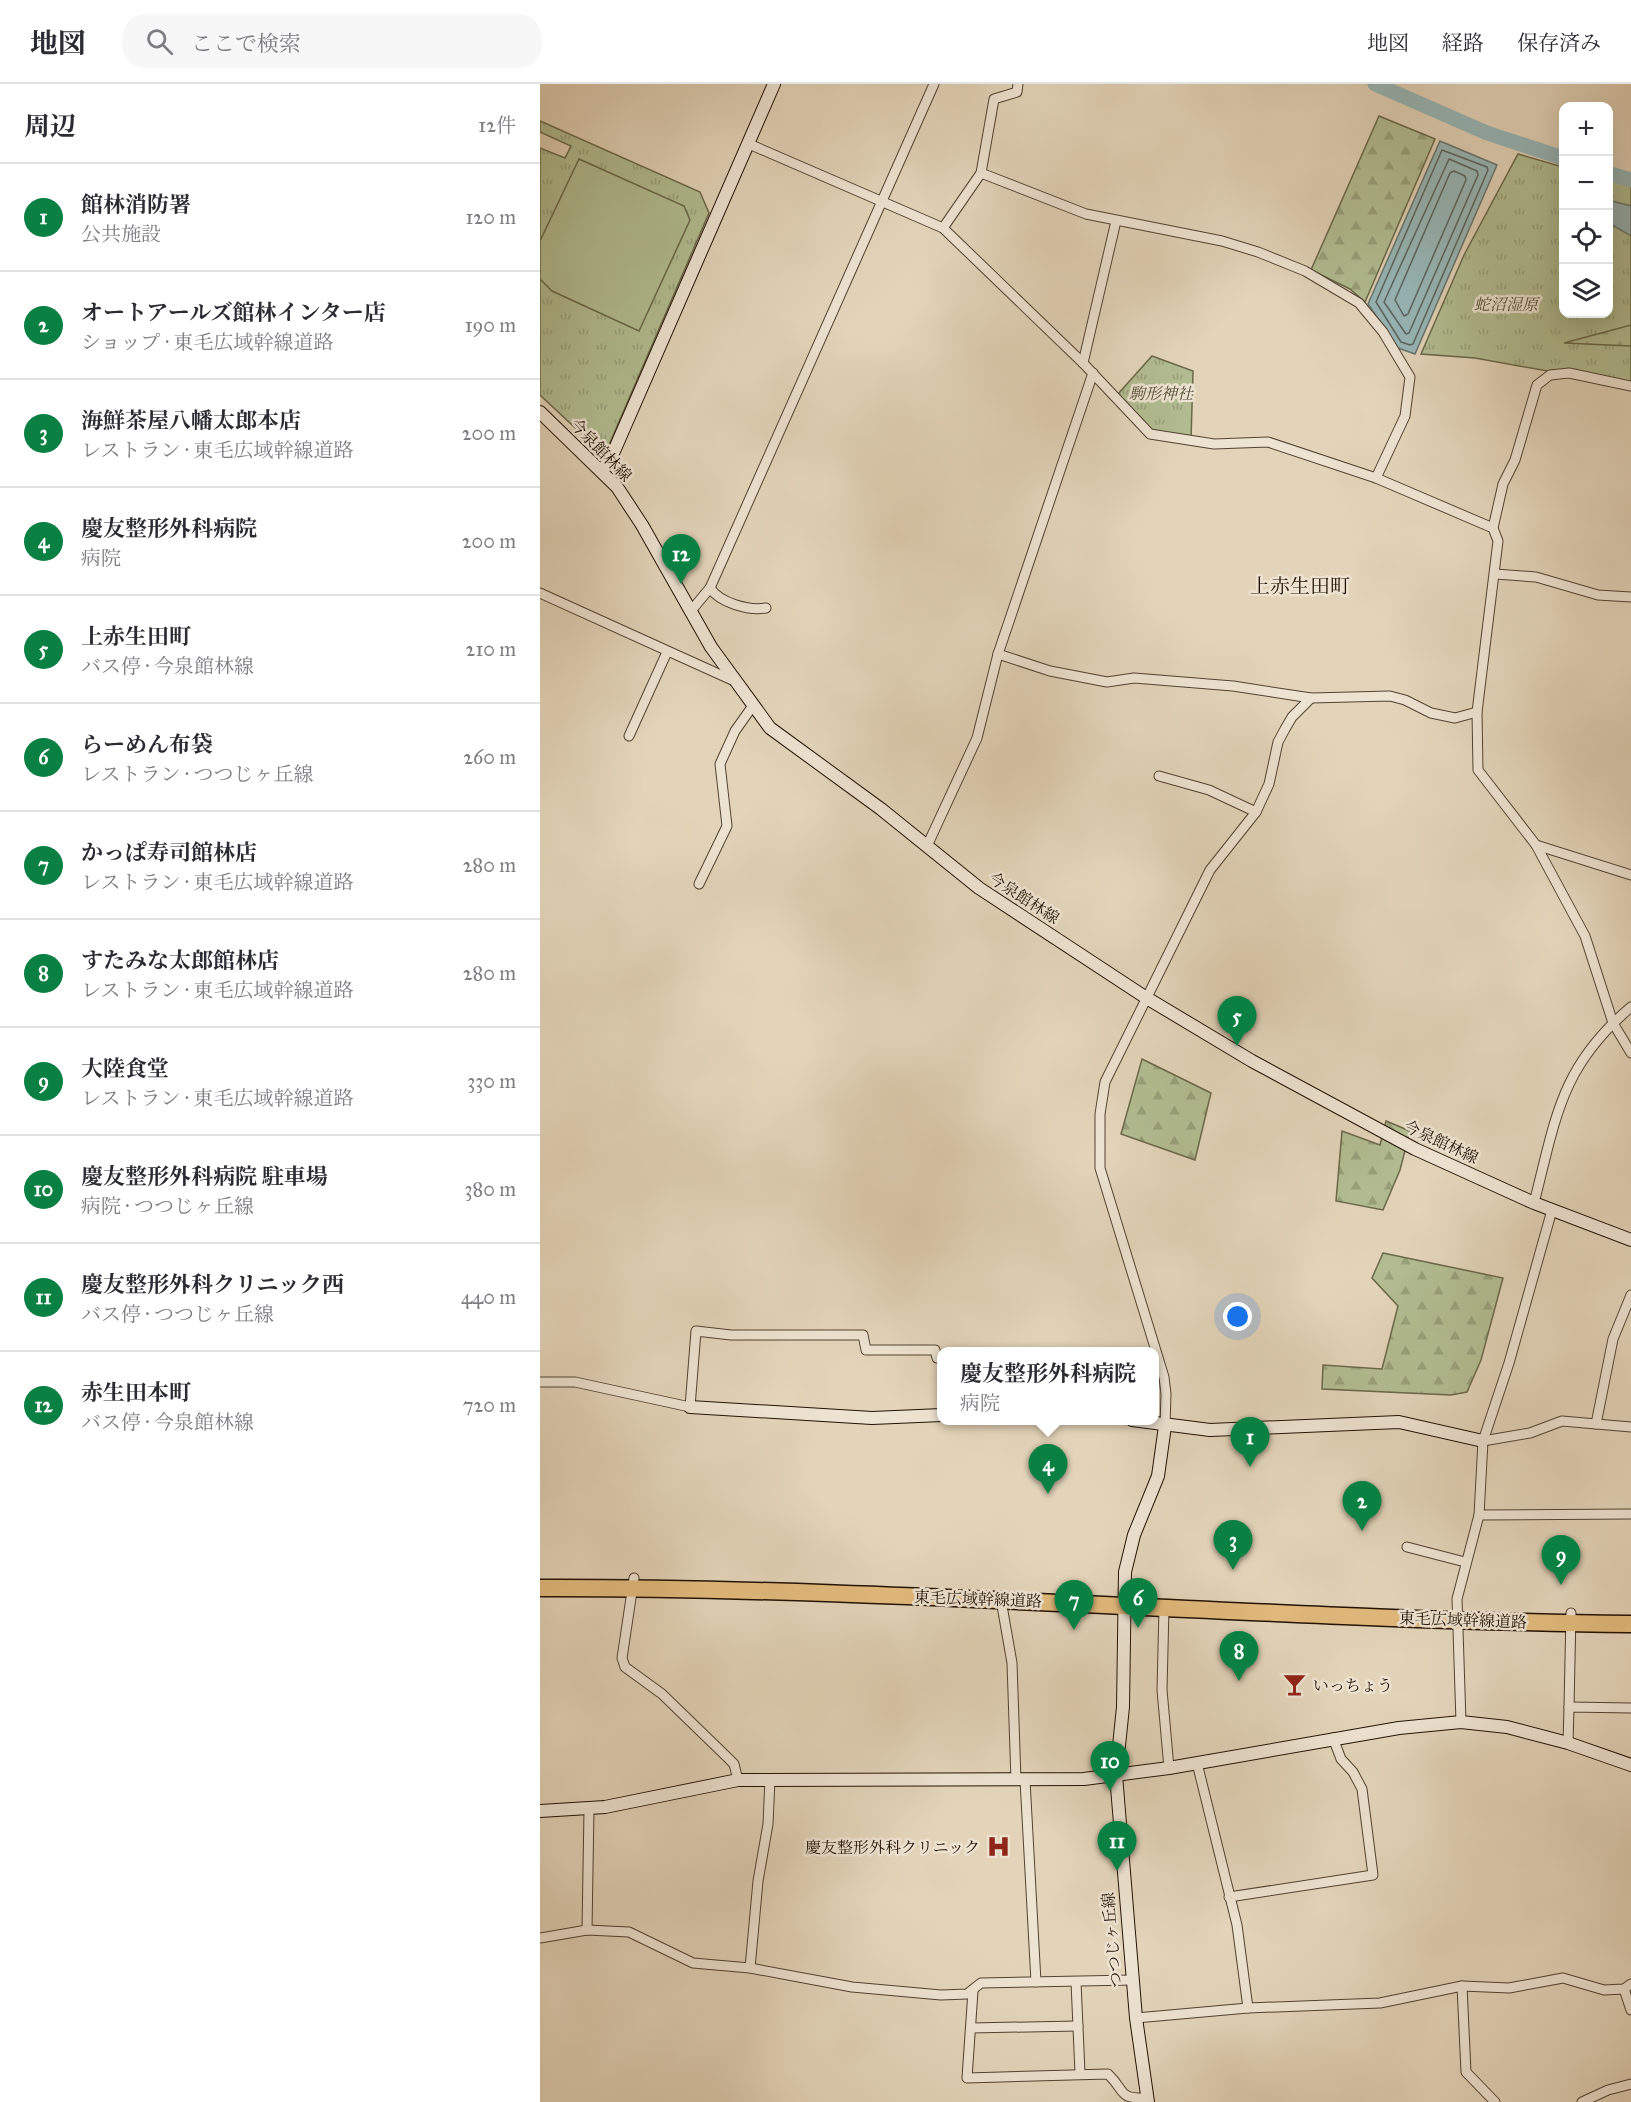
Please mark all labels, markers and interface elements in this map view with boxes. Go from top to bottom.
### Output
search box [122,14,542,68]
icon: search [143,25,176,58]
text: 地図 [30,26,86,61]
text: ここで検索 [191,30,301,57]
text: 地図 [1367,30,1409,56]
text: 経路 [1442,30,1484,56]
text: 保存済み [1517,30,1601,56]
map controls [1559,102,1613,318]
button: + [1559,102,1613,156]
text: 周辺 [24,110,76,142]
text: 12件 [478,113,516,137]
button: − [1559,156,1613,210]
text: 館林消防署 [81,191,191,218]
text: 1 [40,205,47,229]
text: 120 m [465,205,516,229]
button: locate [1559,210,1613,264]
text: 公共施設 [81,222,161,246]
button: layers [1559,264,1613,318]
park label: 蛇沼湿原 [1474,295,1541,314]
text: オートアールズ館林インター店 [81,299,386,326]
text: 2 [39,313,48,337]
text: 190 m [465,313,516,337]
text: ショップ · 東毛広域幹線道路 [81,330,334,354]
park label: 駒形神社 [1129,384,1194,403]
text: 海鮮茶屋八幡太郎本店 [81,407,301,434]
street label: 今泉館林線 [566,415,636,485]
text: 3 [40,421,48,445]
text: 200 m [462,421,516,445]
text: レストラン · 東毛広域幹線道路 [81,438,353,462]
text: 慶友整形外科病院 [81,515,257,542]
text: 4 [38,529,49,553]
text: 200 m [462,529,516,553]
pin: 12 [662,534,700,584]
text: 病院 [81,546,121,570]
district label: 上赤生田町 [1250,574,1350,598]
text: 上赤生田町 [81,623,191,650]
text: 5 [39,637,48,661]
text: 210 m [466,637,516,661]
text: バス停 · 今泉館林線 [81,654,254,678]
text: らーめん布袋 [81,731,213,758]
text: 6 [38,745,49,769]
text: 260 m [463,745,516,769]
text: レストラン · つつじヶ丘線 [81,762,313,786]
text: かっぱ寿司館林店 [81,839,257,866]
text: 7 [38,853,49,877]
text: 280 m [463,853,516,877]
street label: 今泉館林線 [985,868,1063,928]
text: レストラン · 東毛広域幹線道路 [81,870,353,894]
text: すたみな太郎館林店 [81,947,279,974]
text: 8 [38,961,49,985]
text: 280 m [463,961,516,985]
text: レストラン · 東毛広域幹線道路 [81,978,353,1002]
pin: 5 [1218,996,1256,1046]
text: 大陸食堂 [81,1055,169,1082]
text: 9 [38,1069,49,1093]
text: 330 m [467,1069,516,1093]
text: レストラン · 東毛広域幹線道路 [81,1086,353,1110]
street label: 今泉館林線 [1401,1116,1481,1168]
text: 慶友整形外科病院 駐車場 [81,1163,328,1190]
text: 10 [34,1177,53,1201]
text: 380 m [465,1177,516,1201]
text: 病院 · つつじヶ丘線 [81,1194,254,1218]
text: 慶友整形外科クリニック西 [81,1271,344,1298]
text: 11 [36,1285,51,1309]
text: 440 m [461,1285,516,1309]
text: バス停 · つつじヶ丘線 [81,1302,274,1326]
your location [1223,1302,1252,1331]
popup [937,1347,1159,1425]
text: 慶友整形外科病院 [960,1360,1136,1387]
text: 赤生田本町 [81,1379,191,1406]
text: 病院 [960,1391,1000,1415]
text: 12 [35,1393,52,1417]
text: 720 m [463,1393,516,1417]
text: バス停 · 今泉館林線 [81,1410,254,1434]
pin: 1 [1230,1418,1270,1467]
pin: 4 [1028,1444,1068,1494]
pin: 2 [1342,1482,1382,1531]
pin: 3 [1214,1520,1252,1570]
pin: 9 [1542,1536,1580,1585]
pin: 6 [1118,1578,1158,1628]
pin: 7 [1054,1580,1094,1630]
street label: 東毛広域幹線道路 [914,1587,1042,1611]
street label: 東毛広域幹線道路 [1399,1608,1527,1632]
pin: 8 [1220,1632,1258,1681]
bar icon: いっちょう [1282,1672,1308,1698]
place label: いっちょう [1313,1676,1393,1695]
pin: 10 [1090,1742,1130,1791]
pin: 11 [1098,1822,1136,1871]
hospital icon: 慶友整形外科クリニック [985,1834,1011,1860]
place label: 慶友整形外科クリニック [805,1838,980,1857]
street label: つつじヶ丘線 [1098,1891,1126,1989]

